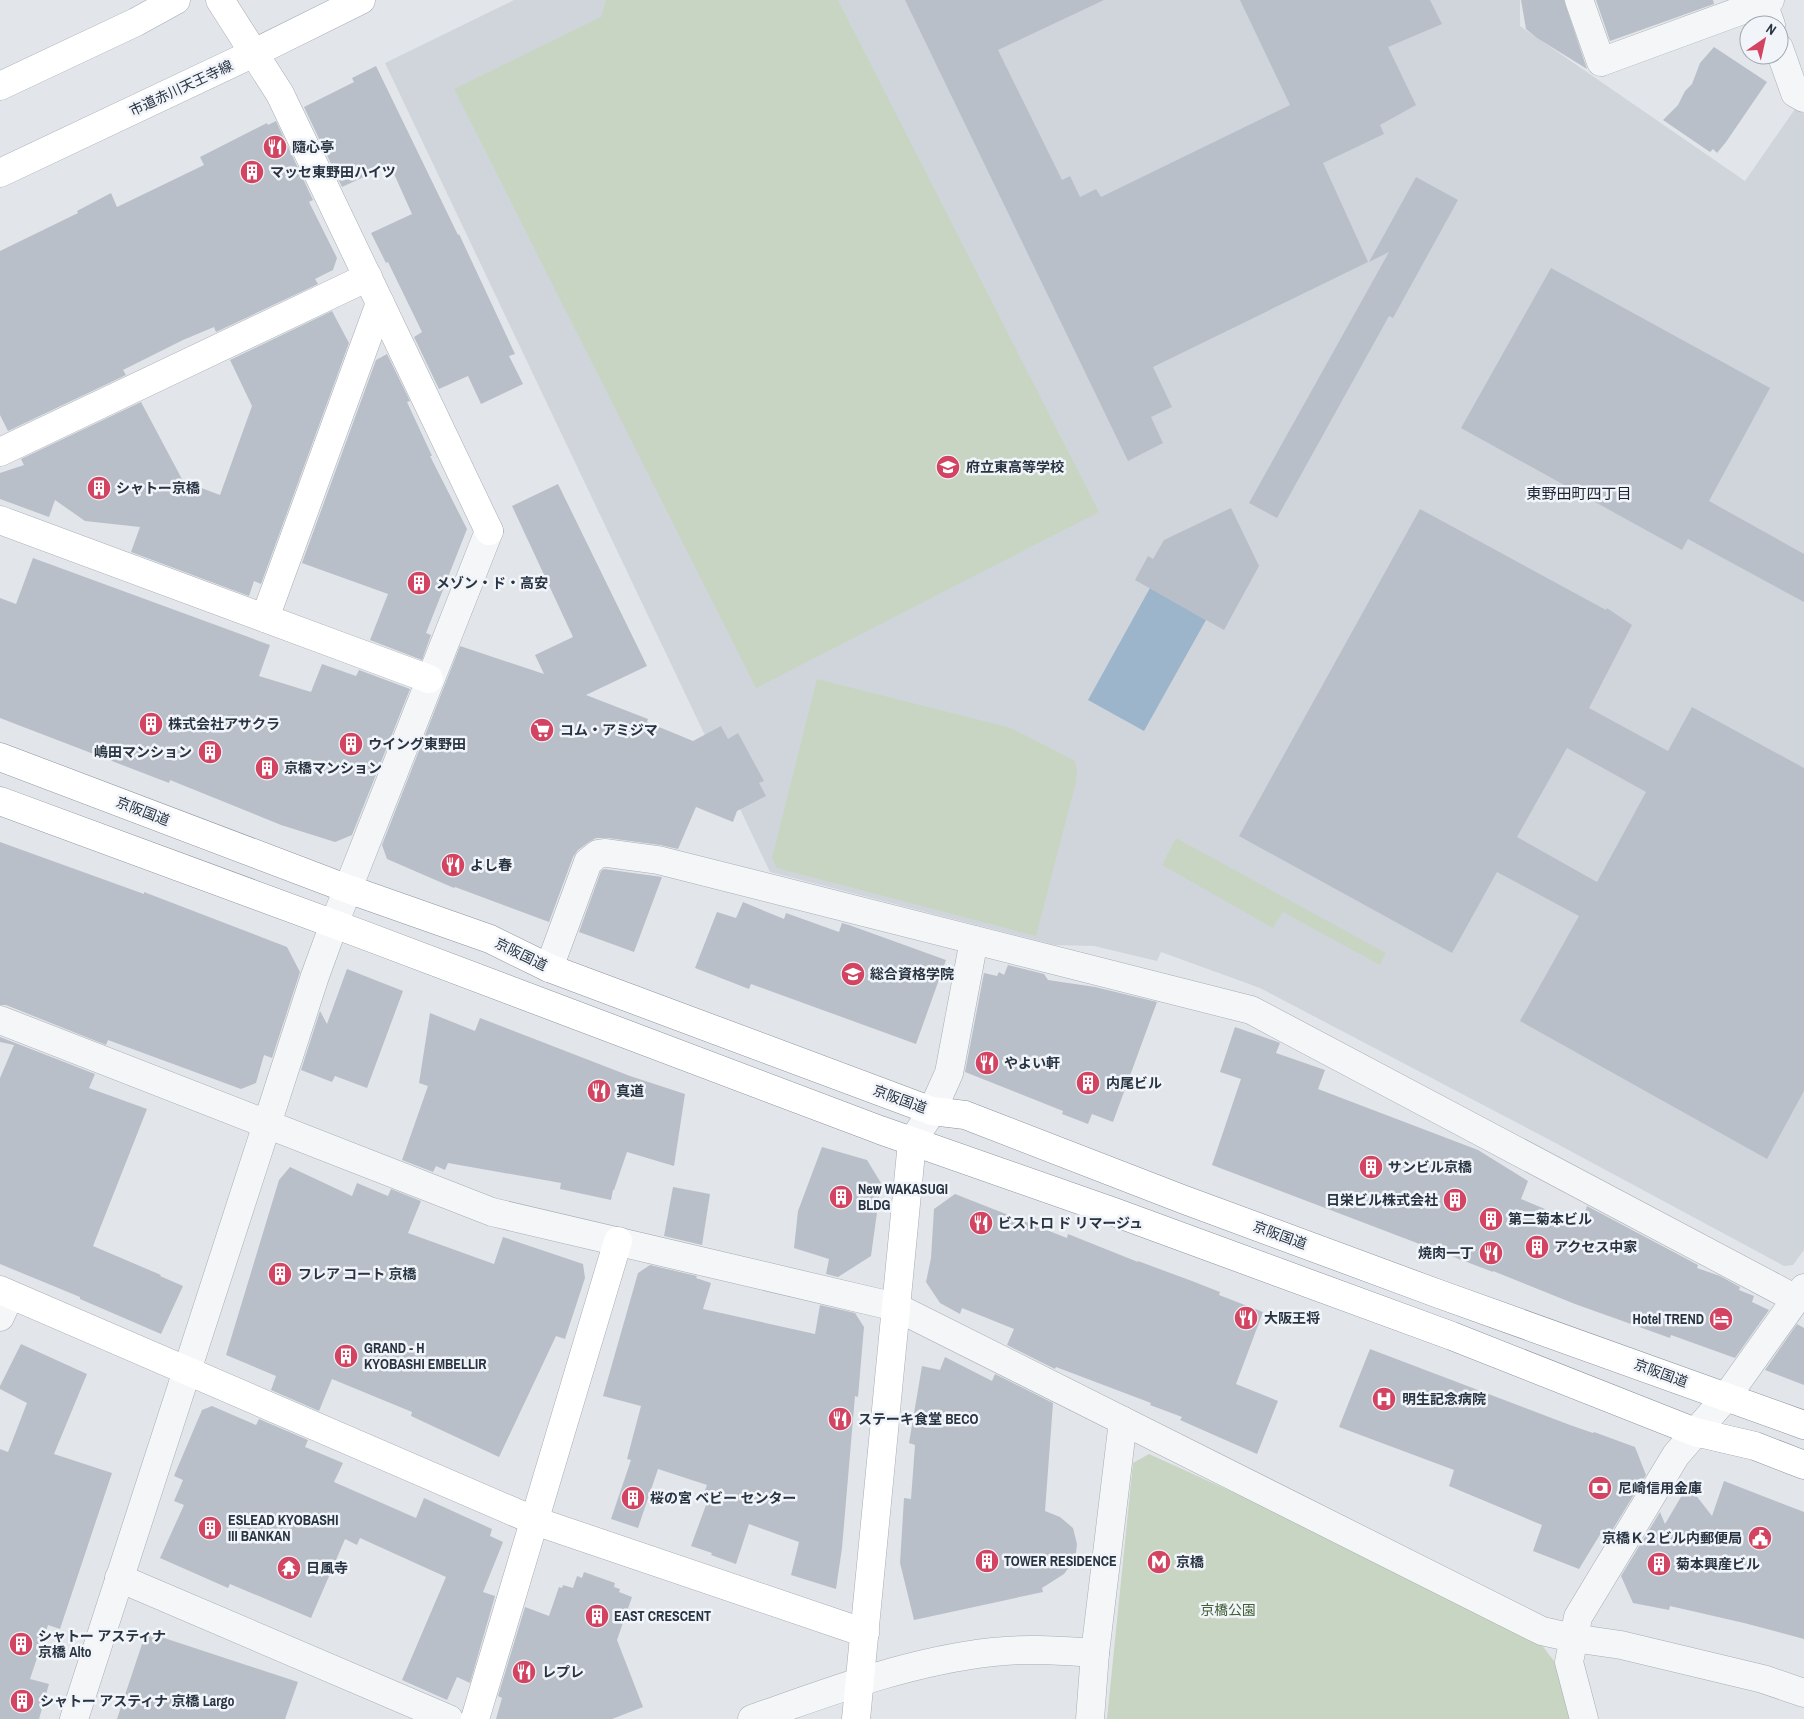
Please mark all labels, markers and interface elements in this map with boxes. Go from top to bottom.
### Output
north arrow [1739,15,1789,65]
text: N [1763,19,1780,39]
street label: 市道赤川天王寺線 [126,56,236,120]
restaurant icon: 隨心亭 [262,134,288,160]
place label: 隨心亭 [292,138,334,156]
building icon: マッセ東野田ハイツ [239,159,265,185]
place label: マッセ東野田ハイツ [270,163,396,181]
school or university icon: 府立東高等学校 [935,454,961,480]
place label: 府立東高等学校 [966,458,1064,476]
building icon: シャトー京橋 [86,475,112,501]
place label: シャトー京橋 [116,479,200,497]
district label: 東野田町四丁目 [1526,483,1632,504]
building icon: メゾン・ド・高安 [406,570,432,596]
place label: メゾン・ド・高安 [436,574,548,592]
building icon: 株式会社アサクラ [138,711,164,737]
place label: 株式会社アサクラ [168,715,280,733]
supermarket icon: コム・アミジマ [529,717,555,743]
place label: コム・アミジマ [560,721,658,739]
building icon: ウイング東野田 [338,731,364,757]
place label: ウイング東野田 [368,735,466,753]
building icon: 嶋田マンション [197,739,223,765]
place label: 嶋田マンション [94,743,192,761]
building icon: 京橋マンション [254,755,280,781]
place label: 京橋マンション [284,759,382,777]
street label: 京阪国道 [114,793,172,829]
restaurant icon: よし春 [440,852,466,878]
place label: よし春 [470,856,512,874]
street label: 京阪国道 [492,934,550,974]
school or university icon: 総合資格学院 [840,961,866,987]
place label: 総合資格学院 [870,965,954,983]
restaurant icon: やよい軒 [974,1050,1000,1076]
place label: やよい軒 [1004,1054,1060,1072]
building icon: 内尾ビル [1075,1070,1101,1096]
place label: 内尾ビル [1106,1074,1162,1092]
restaurant icon: 真道 [586,1078,612,1104]
street label: 京阪国道 [871,1081,929,1117]
place label: 真道 [616,1082,644,1100]
building icon: サンビル京橋 [1358,1154,1384,1180]
place label: サンビル京橋 [1388,1158,1472,1176]
place label: New WAKASUGI BLDG [858,1180,948,1214]
building icon: New WAKASUGI BLDG [828,1184,854,1210]
building icon: 日栄ビル株式会社 [1442,1187,1468,1213]
place label: 日栄ビル株式会社 [1326,1191,1438,1209]
building icon: 第二菊本ビル [1478,1206,1504,1232]
restaurant icon: ビストロ ド リマージュ [968,1210,994,1236]
place label: 第二菊本ビル [1508,1210,1592,1228]
place label: ビストロ ド リマージュ [998,1214,1143,1232]
street label: 京阪国道 [1251,1217,1309,1253]
building icon: アクセス中家 [1524,1234,1550,1260]
place label: アクセス中家 [1554,1238,1637,1256]
restaurant icon: 焼肉一丁 [1478,1240,1504,1266]
place label: 焼肉一丁 [1418,1244,1474,1262]
building icon: フレア コート 京橋 [267,1261,293,1287]
place label: フレア コート 京橋 [298,1265,416,1283]
restaurant icon: 大阪王将 [1233,1305,1259,1331]
hotel icon: Hotel TREND [1708,1306,1734,1332]
place label: 大阪王将 [1264,1309,1320,1327]
place label: Hotel TREND [1633,1310,1704,1328]
place label: GRAND - H KYOBASHI EMBELLIR [364,1339,487,1373]
building icon: GRAND - H KYOBASHI EMBELLIR [333,1343,359,1369]
street label: 京阪国道 [1632,1355,1690,1391]
hospital icon: 明生記念病院 [1371,1386,1397,1412]
place label: 明生記念病院 [1402,1390,1486,1408]
restaurant icon: ステーキ食堂 BECO [827,1406,853,1432]
place label: ステーキ食堂 BECO [858,1410,978,1428]
bank icon: 尼崎信用金庫 [1587,1475,1613,1501]
place label: 尼崎信用金庫 [1618,1479,1702,1497]
building icon: 桜の宮 ベビー センター [620,1485,646,1511]
place label: 桜の宮 ベビー センター [650,1489,796,1507]
place label: ESLEAD KYOBASHI III BANKAN [228,1511,338,1545]
building icon: ESLEAD KYOBASHI III BANKAN [197,1515,223,1541]
public building icon: 京橋Ｋ２ビル内郵便局 [1747,1525,1773,1551]
place label: 京橋Ｋ２ビル内郵便局 [1602,1529,1742,1547]
building icon: TOWER RESIDENCE [974,1548,1000,1574]
metro station icon: 京橋 [1146,1549,1172,1575]
building icon: 菊本興産ビル [1646,1551,1672,1577]
place label: TOWER RESIDENCE [1004,1552,1117,1570]
place label: 京橋 [1176,1553,1204,1571]
temple icon: 日風寺 [276,1555,302,1581]
place label: 菊本興産ビル [1676,1555,1760,1573]
place label: 日風寺 [306,1559,348,1577]
park label: 京橋公園 [1200,1601,1256,1619]
building icon: EAST CRESCENT [584,1603,610,1629]
place label: EAST CRESCENT [614,1607,711,1625]
place label: シャトー アスティナ 京橋 Alto [38,1627,166,1661]
building icon: シャトー アスティナ 京橋 Alto [8,1631,34,1657]
restaurant icon: レプレ [511,1659,537,1685]
place label: レプレ [542,1663,584,1681]
building icon: シャトー アスティナ 京橋 Largo [9,1688,35,1714]
place label: シャトー アスティナ 京橋 Largo [40,1692,235,1710]

